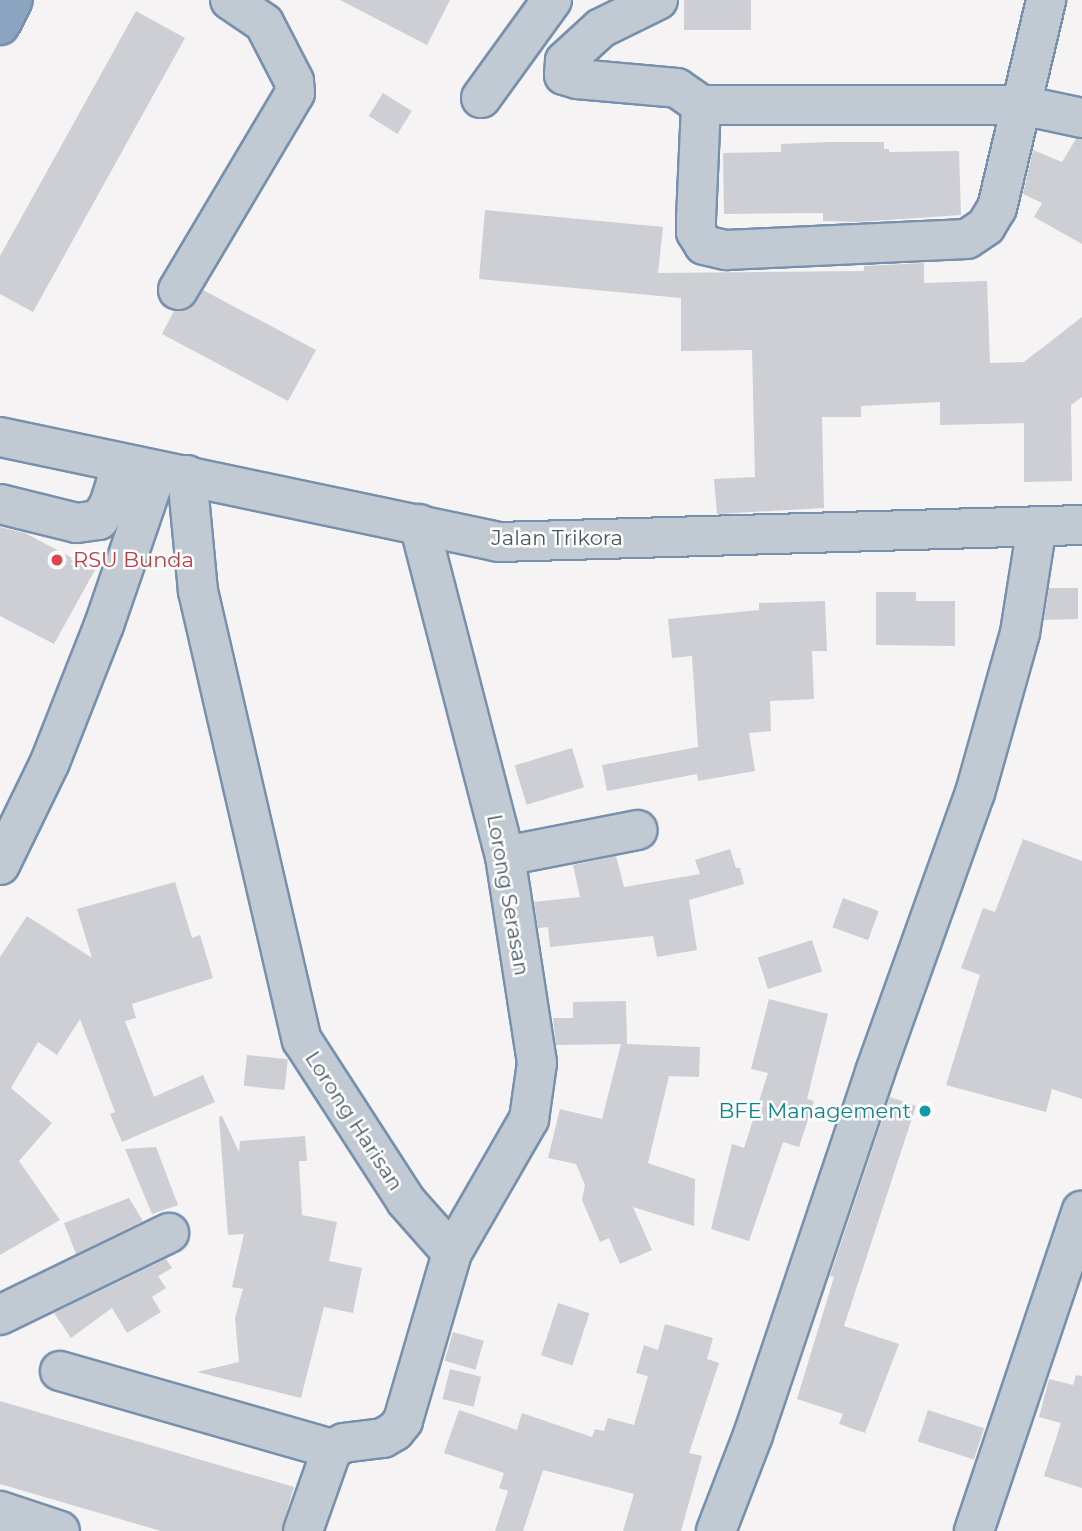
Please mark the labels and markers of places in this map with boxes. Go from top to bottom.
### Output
place label: RSU Bunda [73,547,194,573]
marker: RSU Bunda [47,550,67,570]
place label: BFE Management [719,1098,911,1124]
marker: BFE Management [917,1103,933,1119]

